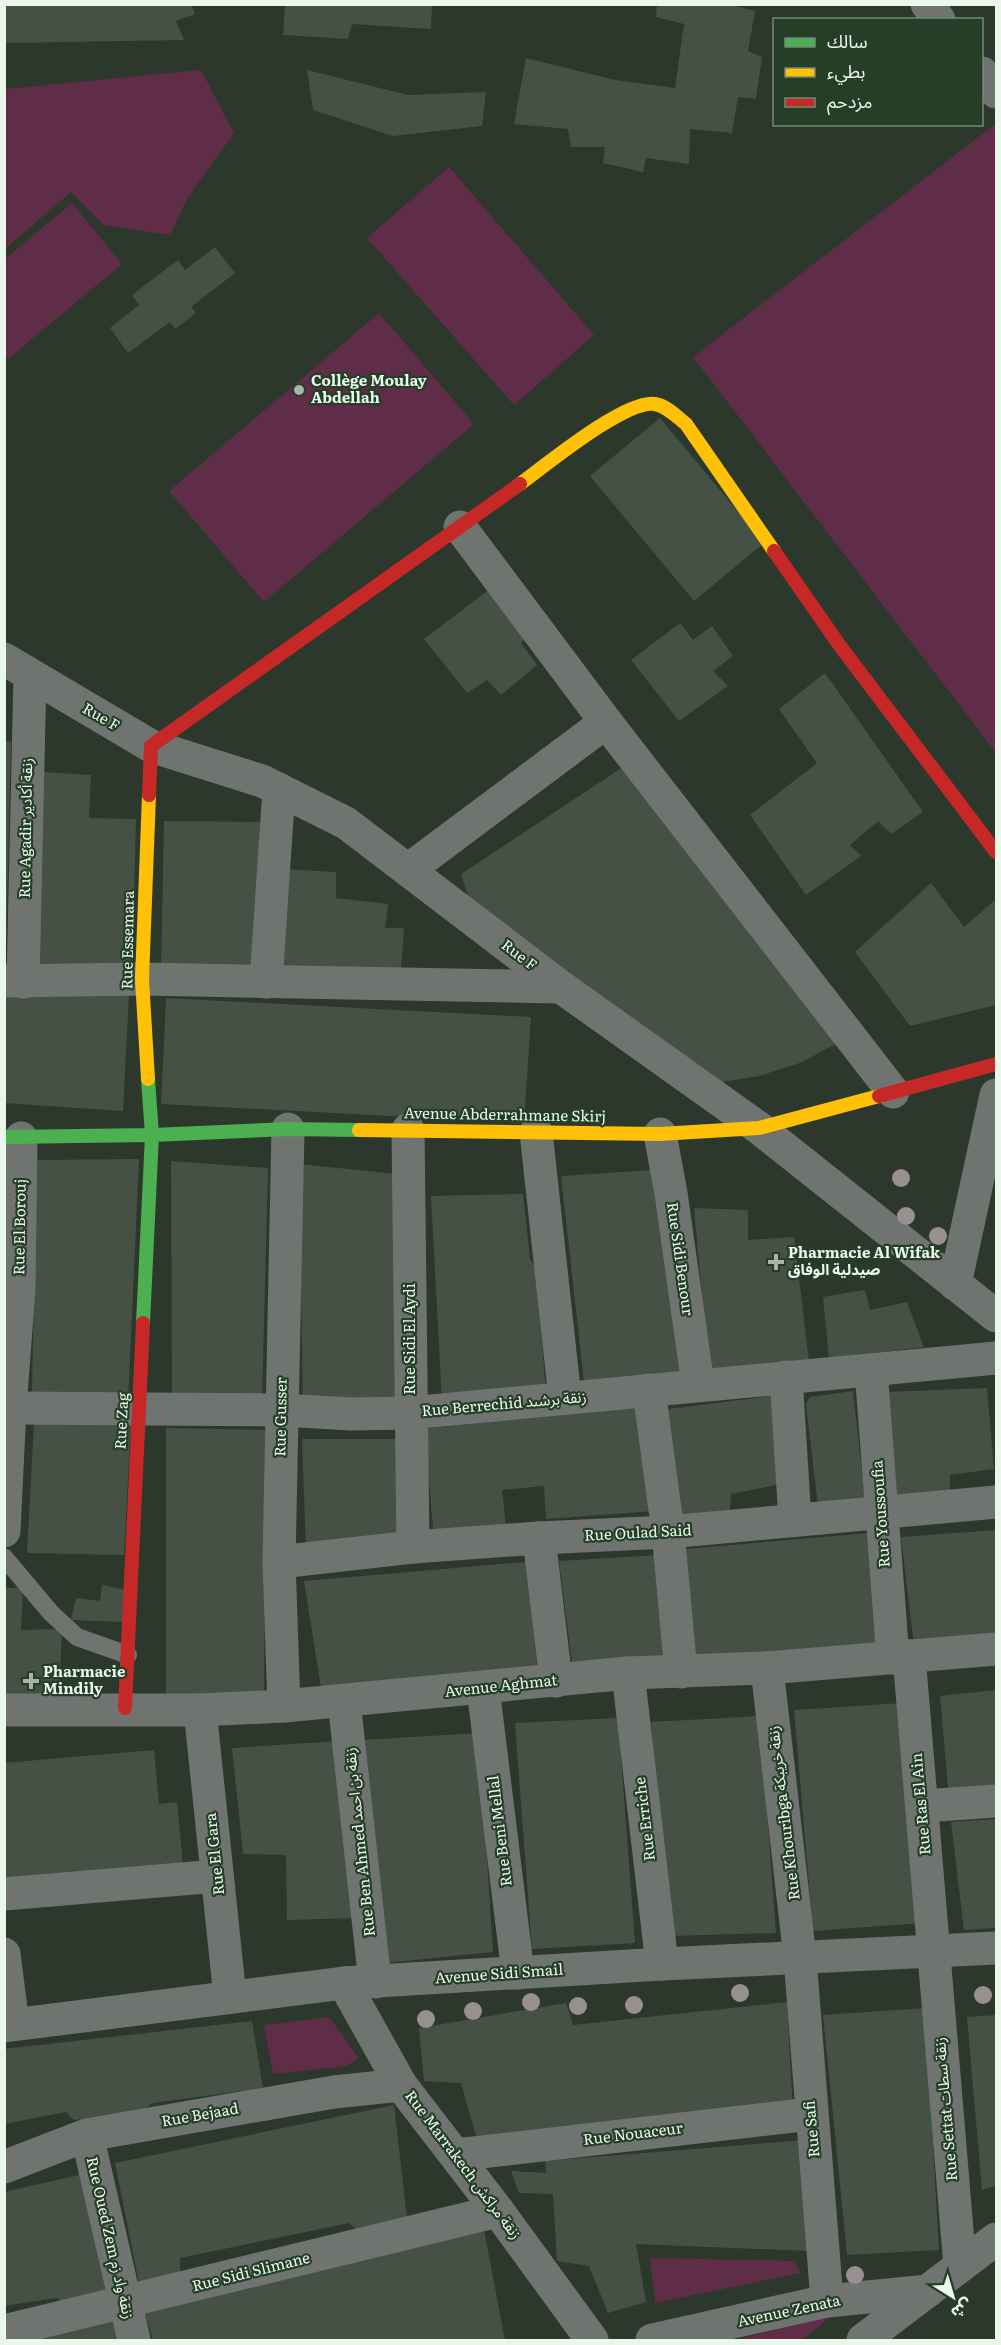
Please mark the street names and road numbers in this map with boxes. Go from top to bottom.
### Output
street label: Rue F [79,696,125,736]
street label: Rue Agadir زنقة أكادير [12,758,37,898]
street label: Rue Essemara [114,889,139,990]
street label: Rue F [497,933,543,975]
street label: Avenue Abderrahmane Skirj [404,1100,606,1127]
street label: Rue El Borouj [6,1179,31,1275]
street label: Rue Sidi Benour [662,1201,701,1317]
street label: Rue Sidi El Aydi [397,1283,420,1395]
street label: Rue Gusser [267,1377,292,1457]
street label: Rue Berrechid زنقة برشىد [420,1384,587,1421]
street label: Rue Zag [108,1391,134,1450]
street label: Rue Youssoufia [864,1459,895,1569]
street label: Rue Oulad Said [584,1517,692,1546]
street label: Avenue Aghmat [443,1667,558,1702]
street label: Rue Khouribga زنقة خريبكة [760,1725,805,1902]
street label: Rue Ben Ahmed زنقة بن احمد [337,1746,380,1938]
street label: Rue Ras El Ain [904,1752,935,1856]
street label: Rue Beni Mellal [480,1774,517,1888]
street label: Rue Erriche [627,1776,660,1862]
street label: Rue El Gara [198,1811,229,1896]
street label: Avenue Sidi Smail [434,1957,564,1988]
street label: Rue Settat زنقة سطات [927,2036,962,2182]
street label: Rue Marrakech زنقة مراكش [400,2085,528,2244]
street label: Rue Bejaad [159,2095,240,2132]
street label: Rue Safi [797,2099,824,2159]
street label: Rue Nouaceur [582,2115,684,2150]
street label: Rue Oued Zem زنقة واد زم [81,2154,141,2321]
street label: Rue Sidi Slimane [189,2245,312,2296]
street label: Avenue Zenata [735,2287,843,2332]

